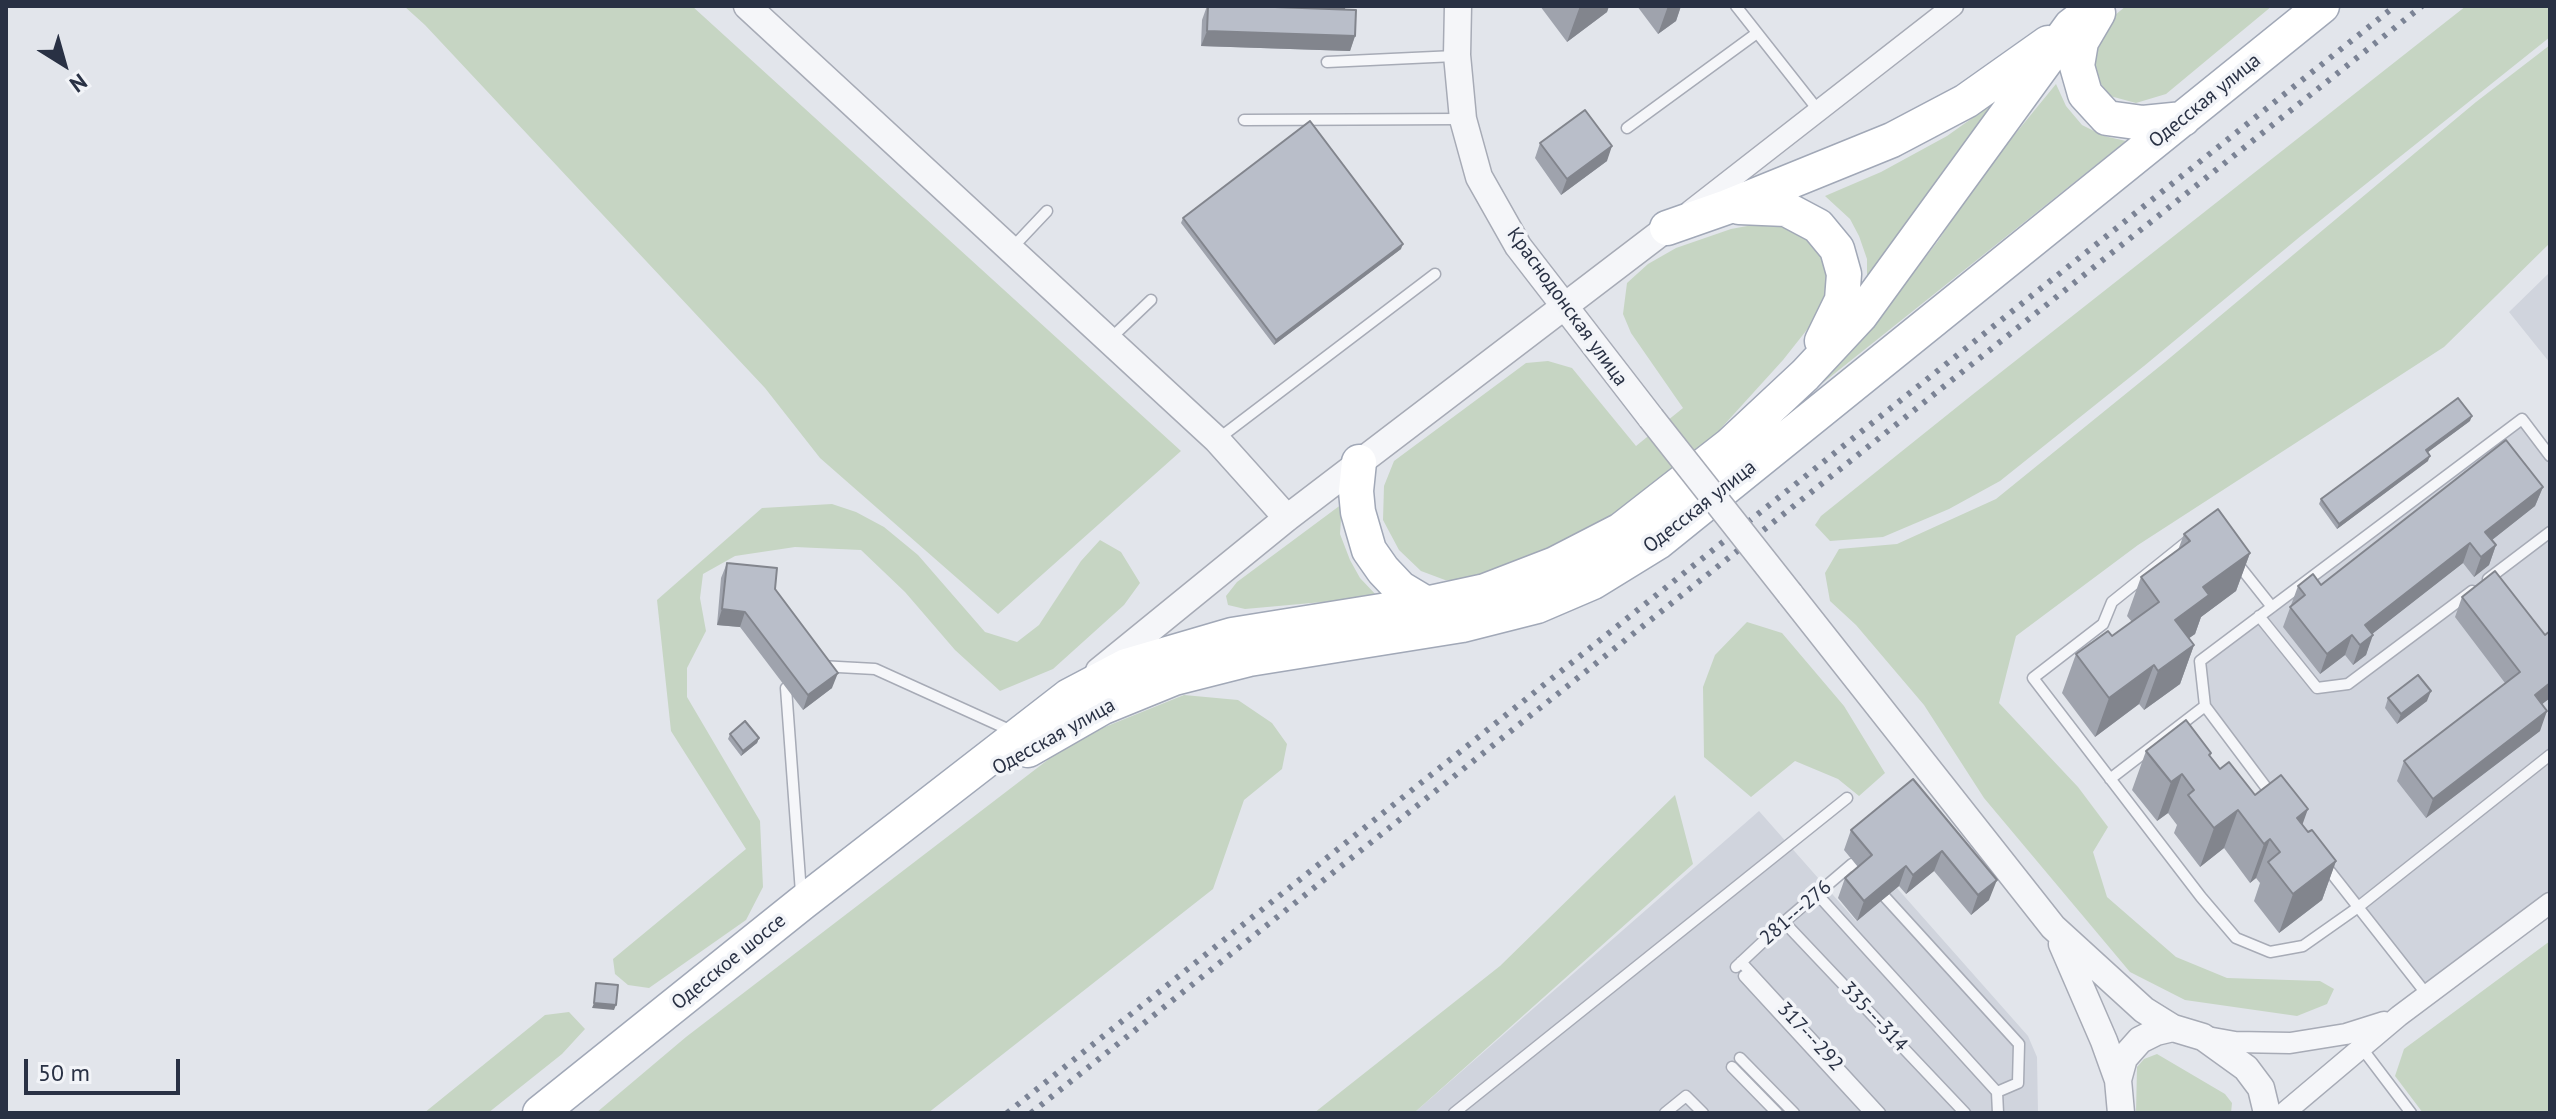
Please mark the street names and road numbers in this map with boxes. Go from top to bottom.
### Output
street label: Одесская улица [2144,49,2266,153]
street label: Краснодонская улица [1501,223,1633,391]
street label: Одесская улица [1639,455,1761,559]
street label: Одесская улица [988,693,1120,781]
street label: 281---276 [1755,875,1837,951]
street label: Одесское шоссе [667,909,791,1015]
street label: 335---314 [1836,977,1912,1057]
street label: 317---292 [1772,997,1848,1077]

